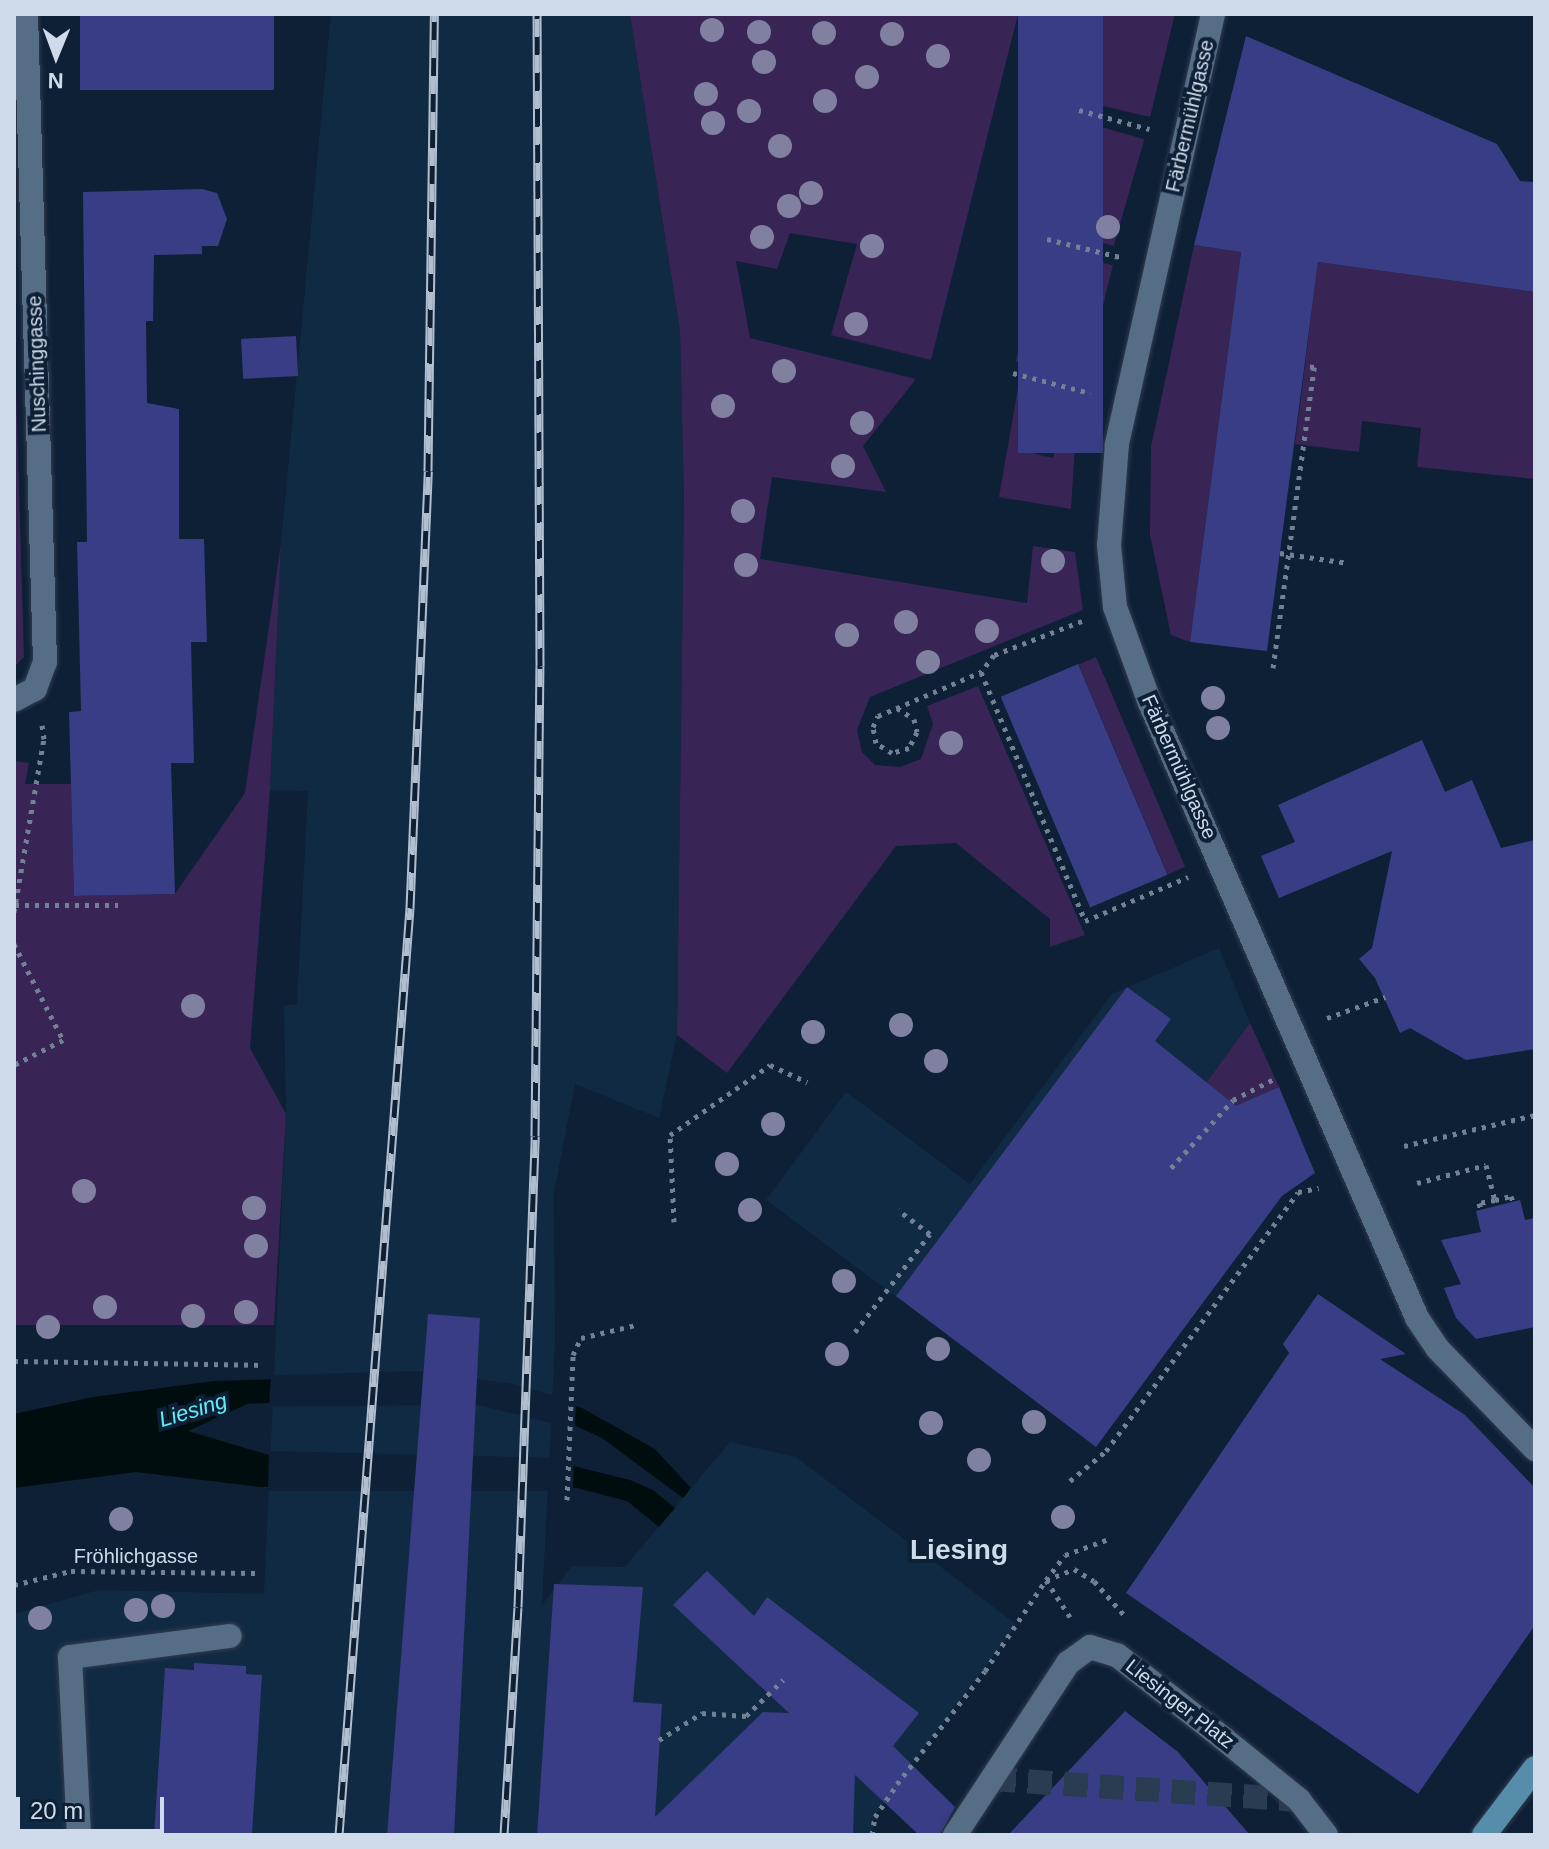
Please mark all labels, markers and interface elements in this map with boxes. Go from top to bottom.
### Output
north arrow [16,16,96,96]
street label: Färbermühlgasse [1161,37,1219,195]
text: N [47,68,64,93]
street label: Nuschinggasse [23,295,51,433]
street label: Färbermühlgasse [1136,691,1222,843]
water label: Liesing [156,1387,230,1433]
district label: Liesing [910,1533,1008,1567]
street label: Fröhlichgasse [74,1544,198,1568]
street label: Liesinger Platz [1121,1654,1239,1754]
scale bar [20,1781,168,1831]
text: 20 m [30,1797,83,1824]

